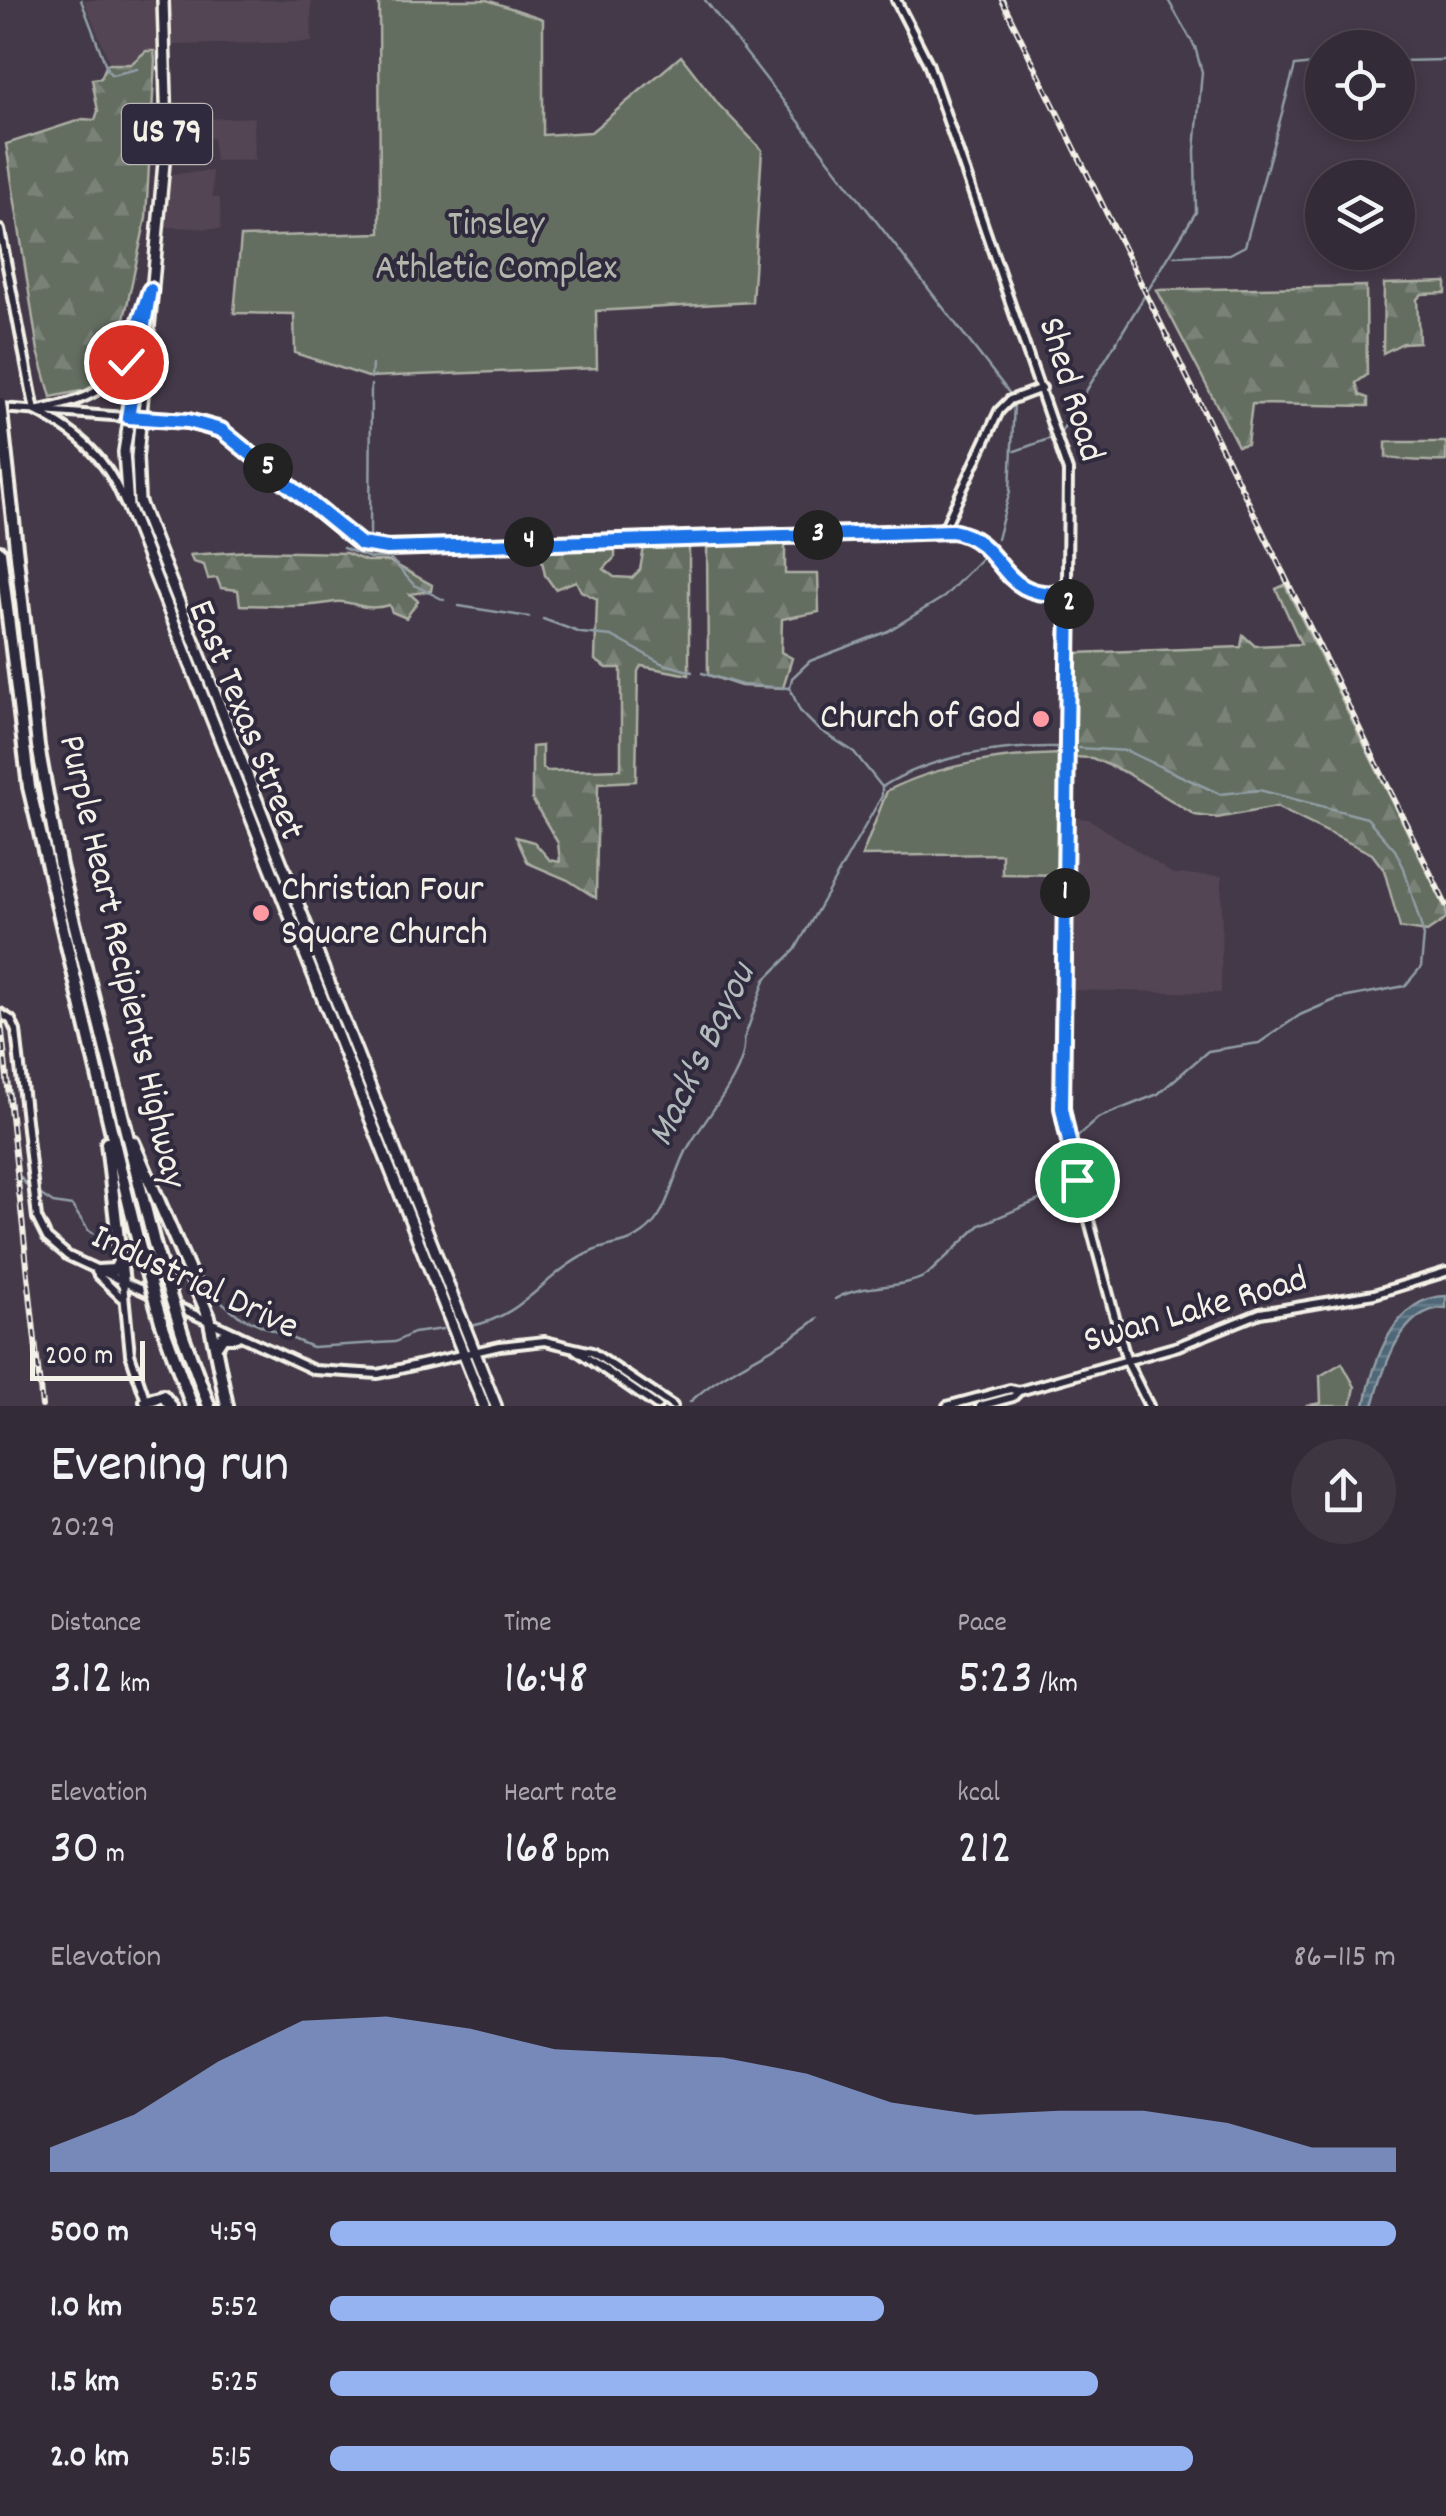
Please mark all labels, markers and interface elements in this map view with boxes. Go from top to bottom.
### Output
map controls [1305,30,1415,270]
button: locate [1305,30,1415,140]
road number: US 79 [122,104,212,164]
button: layers [1305,160,1415,270]
park label: Tinsley Athletic Complex [375,199,617,298]
street label: Shed Road [1021,311,1117,469]
pin [84,320,169,405]
icon: check [99,335,154,390]
pin: 5 [243,443,293,493]
text: 5 [262,448,274,488]
pin: 3 [793,510,843,560]
text: 3 [812,515,824,555]
pin: 4 [504,517,554,567]
text: 4 [523,522,535,562]
pin: 2 [1044,579,1094,629]
text: 2 [1063,584,1075,624]
street label: East Texas Street [171,593,317,849]
place label: Church of God [820,692,1021,747]
marker: Church of God [1030,708,1052,730]
street label: Purple Heart Recipients Highway [41,730,199,1195]
place label: Christian Four Square Church [281,864,488,963]
pin: 1 [1040,868,1090,918]
text: 1 [1062,873,1068,913]
marker: Christian Four Square Church [250,902,272,924]
water label: Mack's Bayou [635,952,774,1157]
pin [1035,1138,1120,1223]
icon: arrive [1050,1153,1105,1208]
street label: Industrial Drive [81,1212,307,1356]
street label: Swan Lake Road [1078,1254,1314,1370]
scale bar [30,1336,145,1380]
text: 200 m [45,1338,113,1378]
text: Evening run [50,1429,289,1508]
button: share [1291,1439,1396,1544]
text: 20:29 [50,1506,115,1552]
text: Distance [50,1605,141,1645]
text: Time [504,1605,552,1645]
text: Pace [957,1605,1007,1645]
text: 3.12 [50,1645,113,1717]
text: 16:48 [504,1645,588,1717]
text: 5:23 [957,1645,1033,1717]
text: km [113,1666,150,1706]
text: /km [1033,1666,1078,1706]
text: Elevation [50,1775,147,1815]
text: Heart rate [504,1775,617,1815]
text: kcal [957,1775,1000,1815]
text: 30 [50,1815,99,1887]
text: 168 [504,1815,559,1887]
text: 212 [957,1815,1012,1887]
text: m [99,1836,125,1876]
text: bpm [559,1836,610,1876]
text: Elevation [50,1936,161,1982]
text: 86–115 m [1293,1936,1396,1982]
text: 500 m [50,2211,129,2257]
text: 4:59 [210,2211,258,2257]
text: 1.0 km [50,2286,122,2332]
text: 5:52 [210,2286,259,2332]
text: 1.5 km [50,2361,120,2407]
text: 5:25 [210,2361,259,2407]
text: 2.0 km [50,2436,129,2482]
text: 5:15 [210,2436,252,2482]

